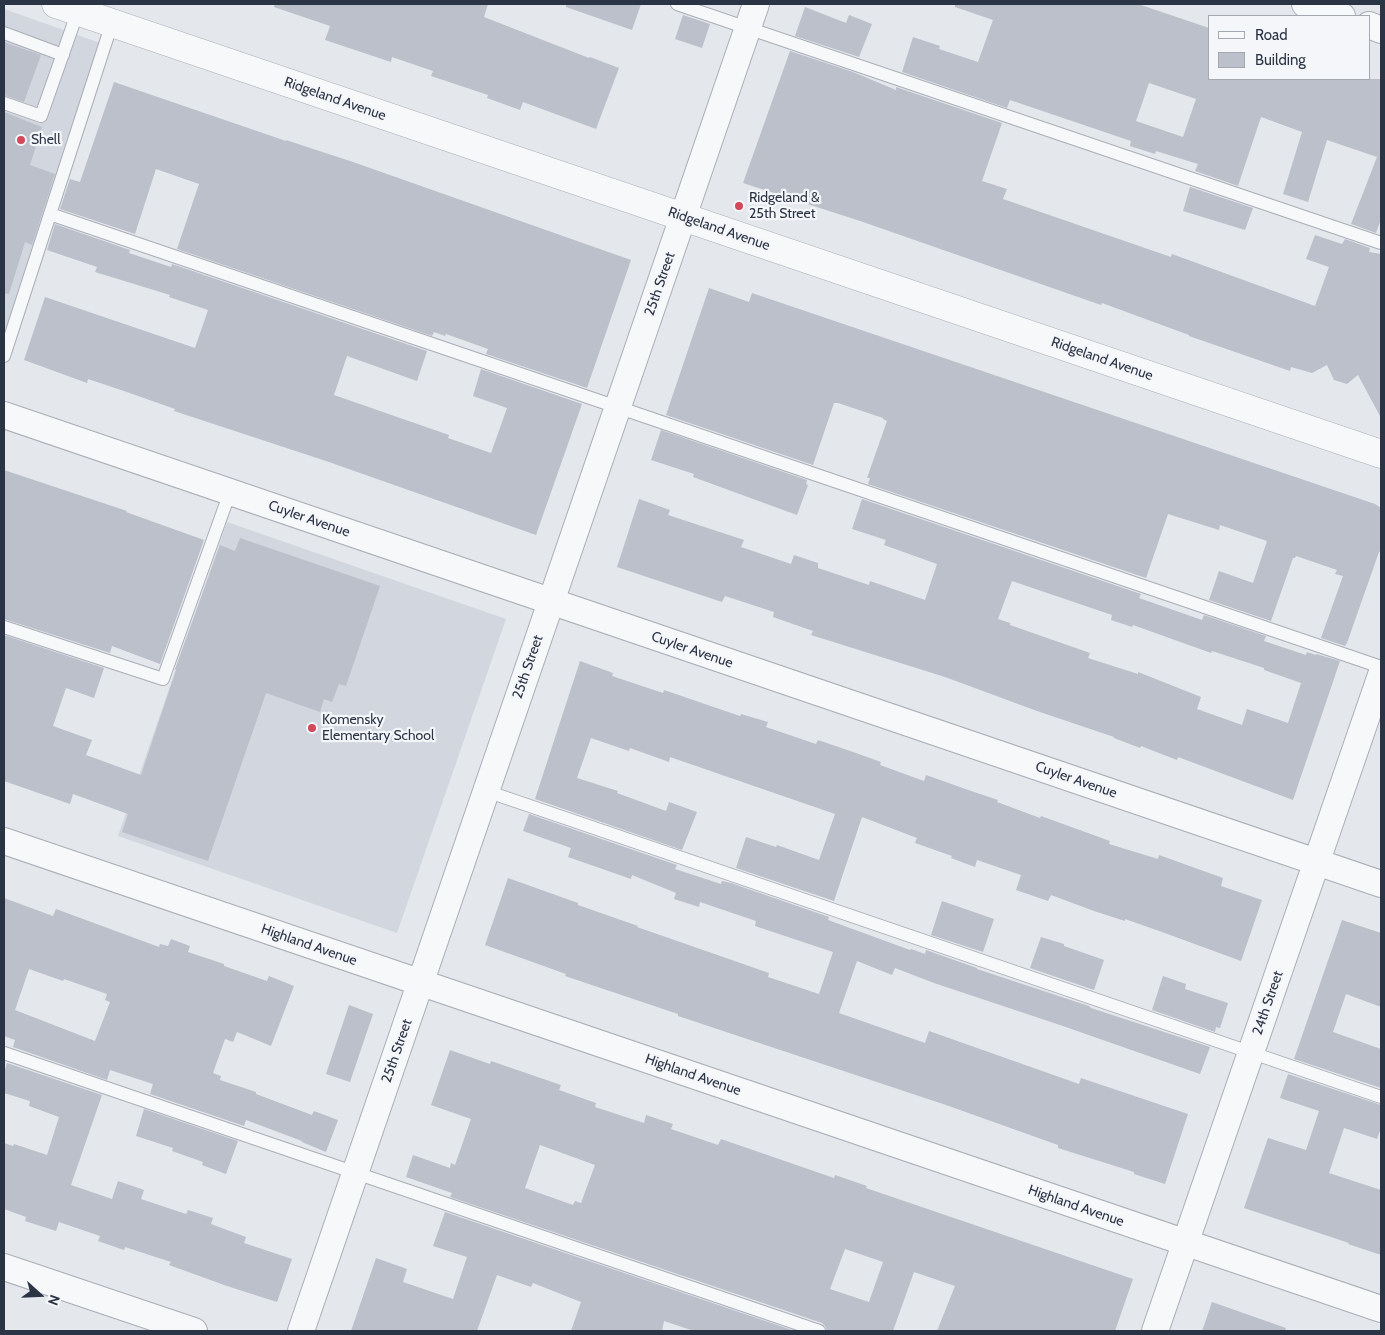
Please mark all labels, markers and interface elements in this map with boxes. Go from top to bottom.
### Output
legend [1208,15,1370,80]
text: Road [1255,26,1288,44]
text: Building [1255,51,1306,69]
street label: Ridgeland Avenue [282,74,388,124]
place label: Shell [31,132,60,148]
marker: Shell [15,134,27,146]
place label: Ridgeland & 25th Street [749,190,820,222]
marker: Ridgeland & 25th Street [733,200,745,212]
street label: Ridgeland Avenue [666,204,772,254]
street label: 25th Street [641,250,679,318]
street label: Ridgeland Avenue [1049,334,1155,384]
street label: Cuyler Avenue [266,497,352,541]
street label: Cuyler Avenue [649,628,735,672]
street label: 25th Street [509,633,547,701]
place label: Komensky Elementary School [322,712,434,744]
marker: Komensky Elementary School [306,722,318,734]
street label: Cuyler Avenue [1033,758,1119,802]
street label: Highland Avenue [259,921,359,969]
street label: 24th Street [1249,969,1287,1037]
street label: 25th Street [378,1017,416,1085]
street label: Highland Avenue [643,1051,743,1099]
street label: Highland Avenue [1026,1182,1126,1230]
north arrow [15,1270,65,1320]
text: N [44,1292,64,1308]

